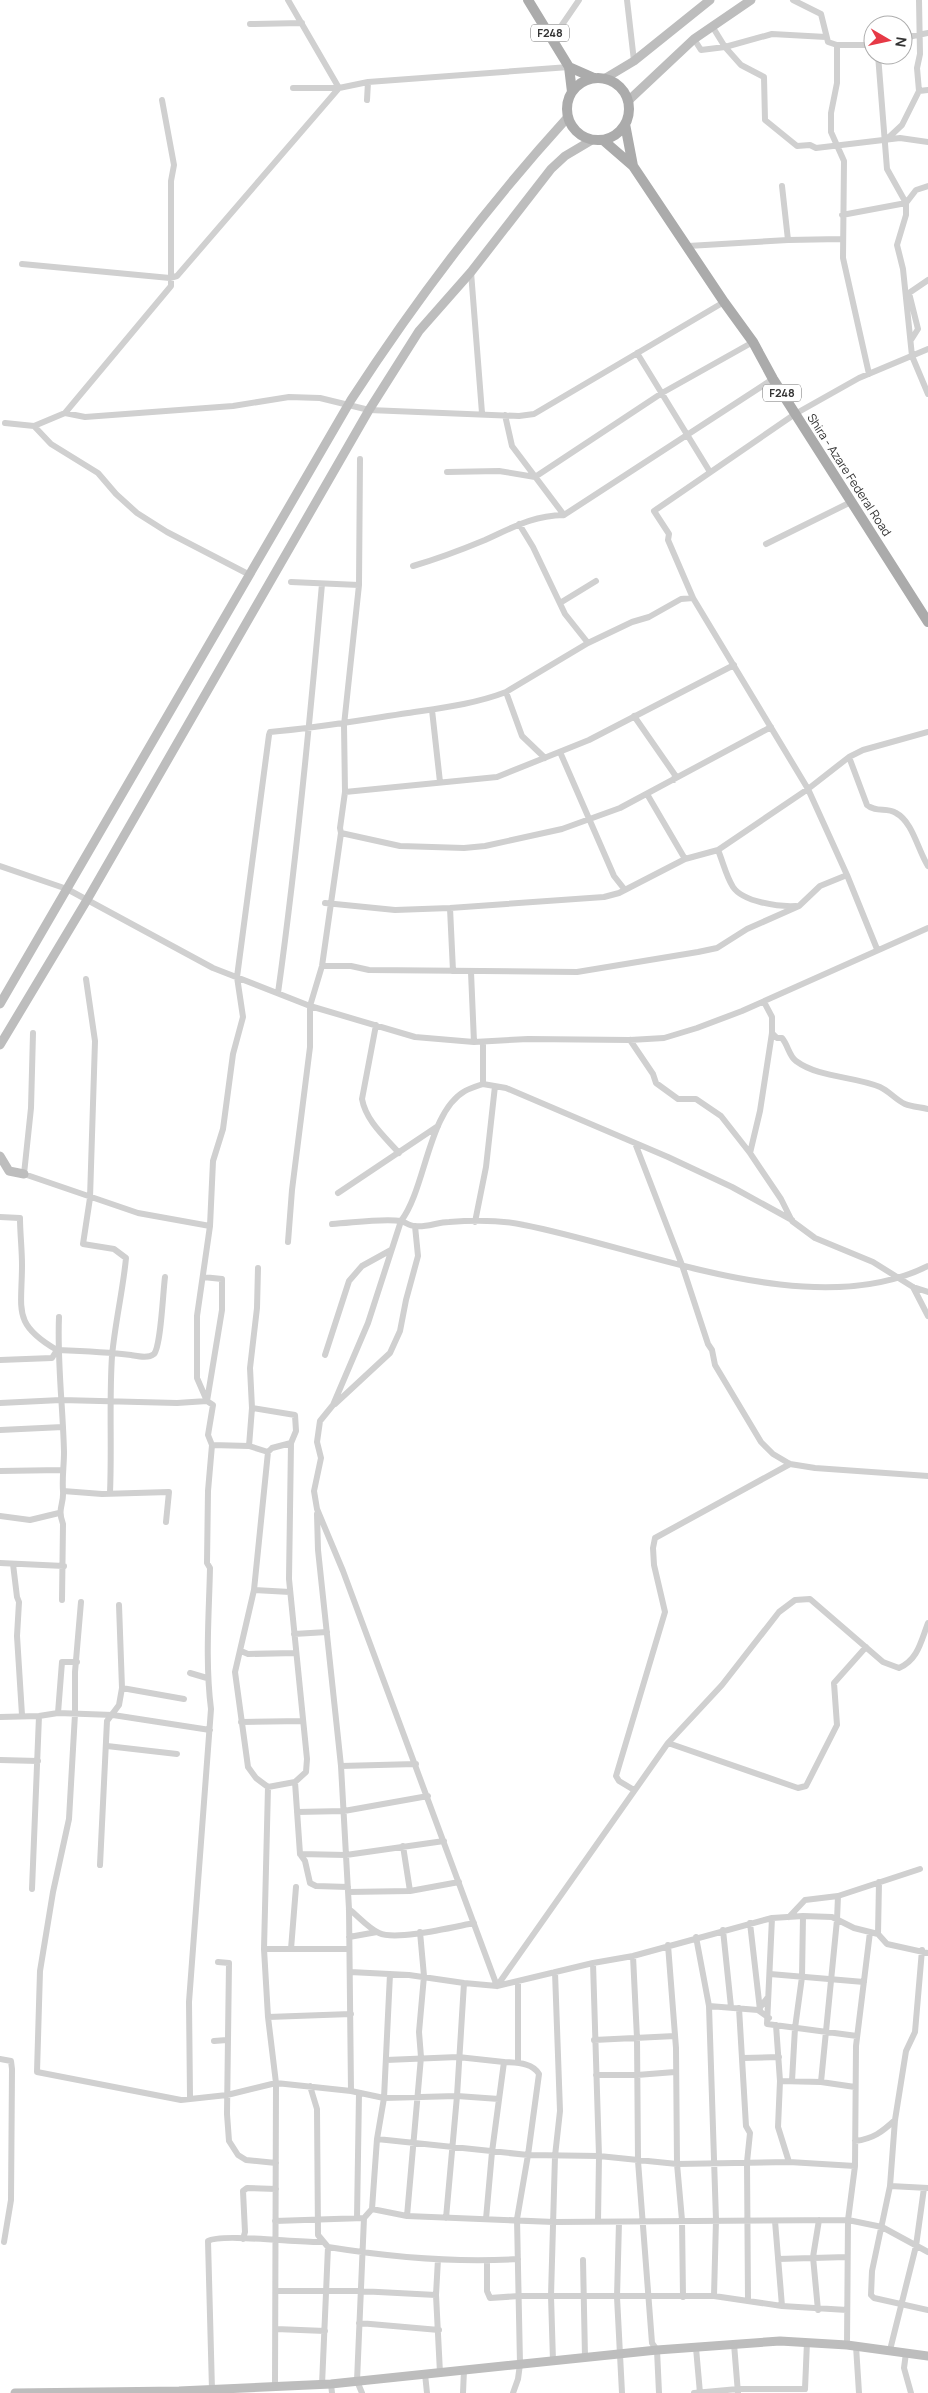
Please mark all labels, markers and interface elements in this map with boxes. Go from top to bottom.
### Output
north arrow [863,15,913,65]
road number: F248 [531,24,569,42]
text: N [891,36,912,49]
road number: F248 [763,384,801,402]
street label: Shira - Azare Federal Road [803,410,896,539]

